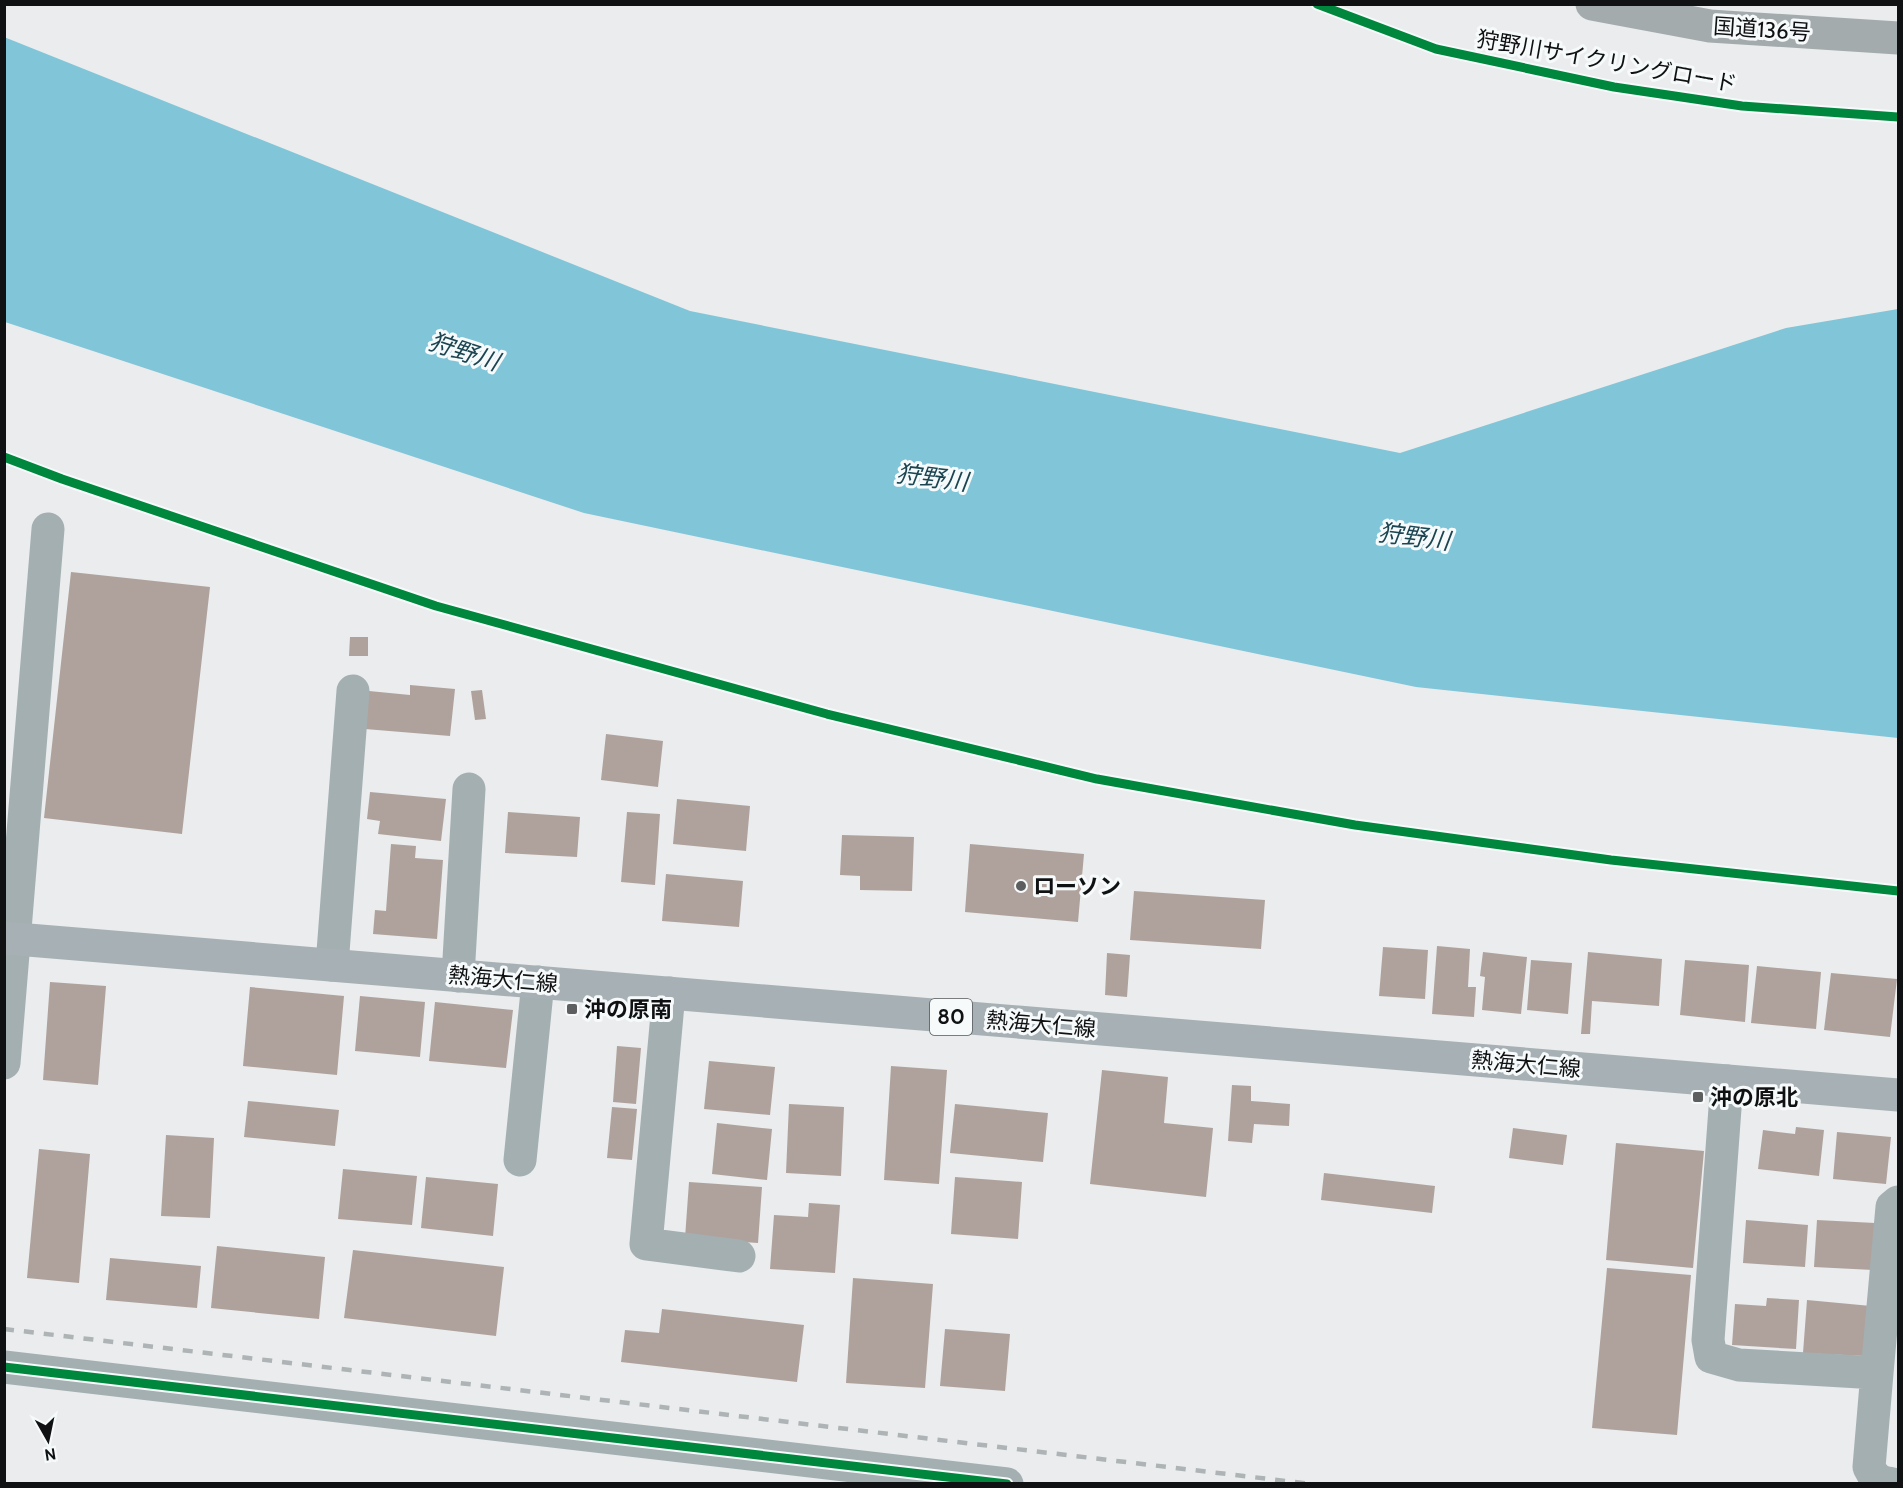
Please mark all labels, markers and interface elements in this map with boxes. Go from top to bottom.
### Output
street label: 国道136号 [1712,13,1812,46]
street label: 狩野川サイクリングロード [1475,25,1739,98]
water label: 狩野川 [425,327,506,377]
water label: 狩野川 [895,459,973,497]
water label: 狩野川 [1377,518,1455,556]
place label: ローソン [1033,873,1121,900]
marker: ローソン [1014,879,1028,893]
street label: 熱海大仁線 [447,961,559,998]
place label: 沖の原南 [584,996,672,1023]
road number: 80 [930,999,972,1035]
marker: 沖の原南 [565,1002,579,1016]
street label: 熱海大仁線 [985,1006,1097,1043]
street label: 熱海大仁線 [1470,1046,1582,1083]
place label: 沖の原北 [1710,1084,1798,1111]
marker: 沖の原北 [1691,1090,1705,1104]
north arrow [18,1410,78,1470]
text: N [43,1444,57,1465]

